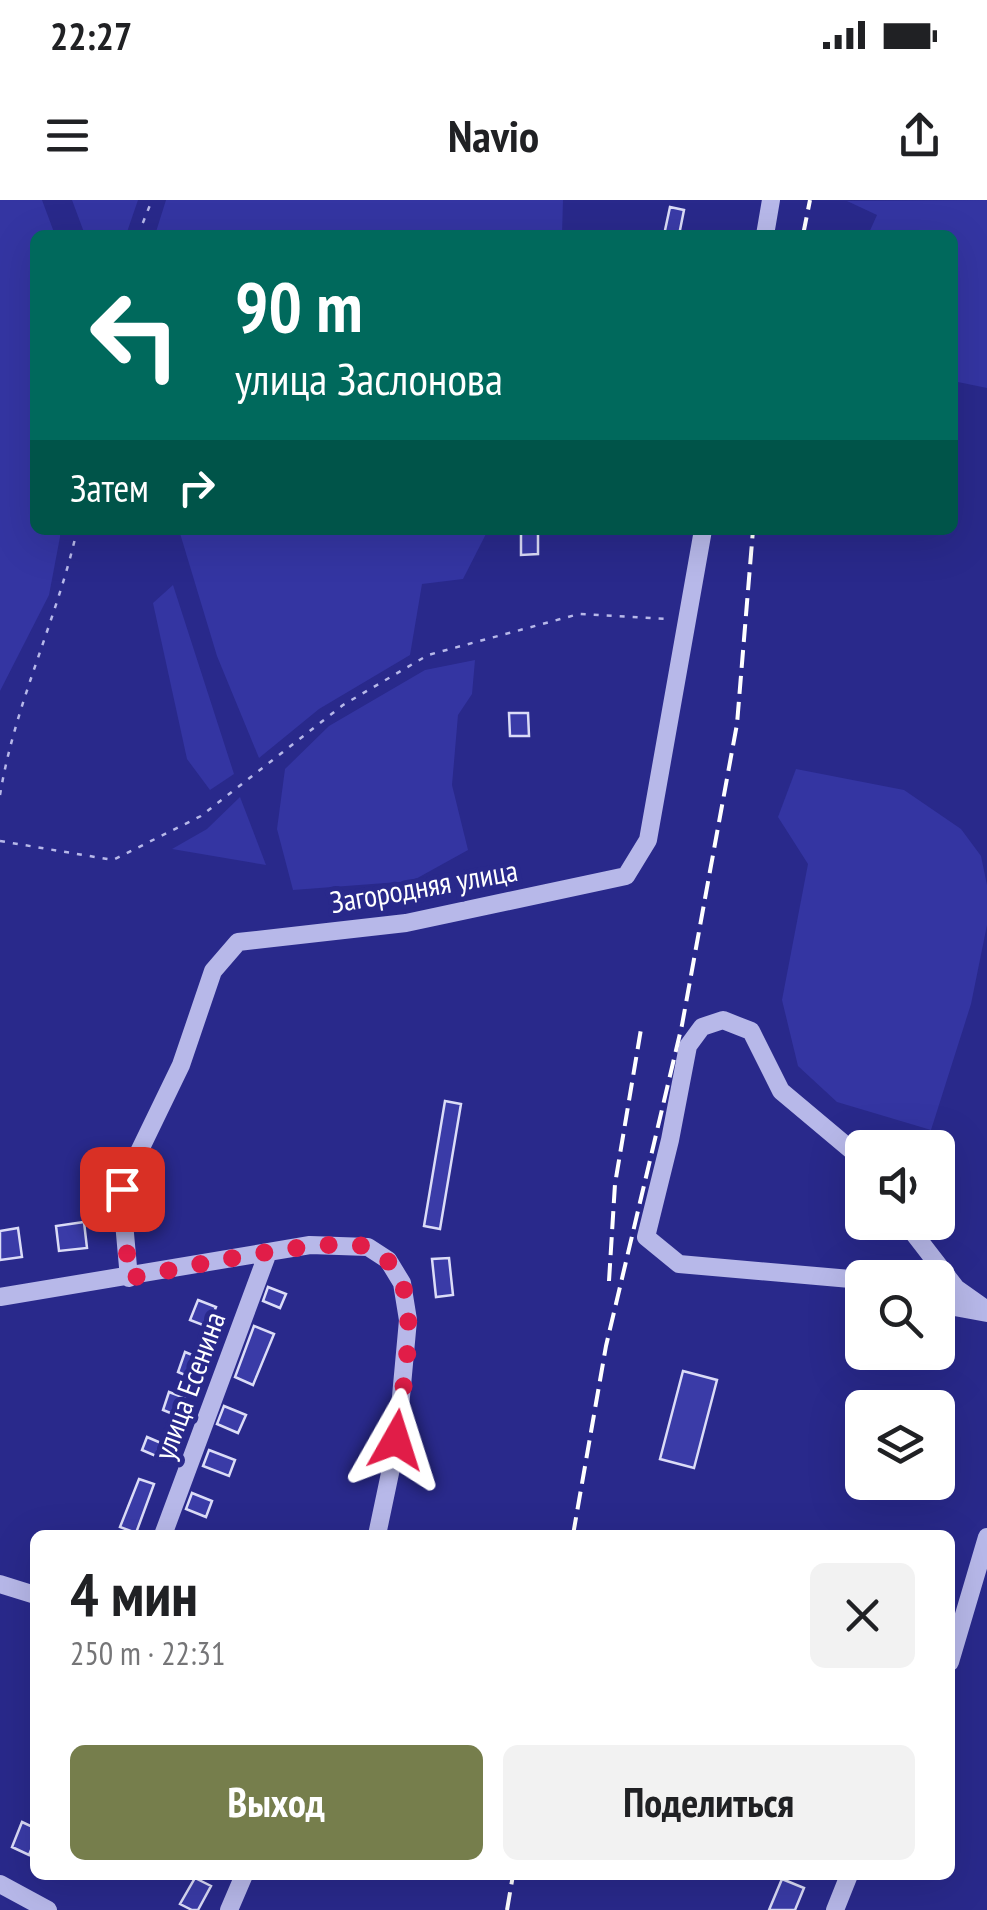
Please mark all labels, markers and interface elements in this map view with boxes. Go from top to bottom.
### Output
text: 22:27 [50,11,132,60]
text: Navio [448,106,539,164]
icon: menu [40,108,95,163]
icon: share [892,108,947,163]
text: 90 m [235,261,363,351]
icon: left [70,270,200,400]
text: улица Заслонова [235,349,503,407]
icon: right [169,460,224,515]
text: Затем [70,463,149,512]
street label: Загородняя улица [327,850,521,921]
map controls [845,1130,955,1500]
button: sound [845,1130,955,1240]
pin [80,1147,165,1232]
icon: arrive [95,1162,150,1217]
button: search [845,1260,955,1370]
street label: улица Есенина [144,1306,233,1465]
position arrow [344,1388,448,1492]
button: layers [845,1390,955,1500]
text: 4 мин [70,1555,198,1633]
button: close [810,1563,915,1668]
text: 250 m · 22:31 [70,1632,225,1674]
button: Выход [70,1745,483,1860]
button: Поделиться [503,1745,915,1860]

